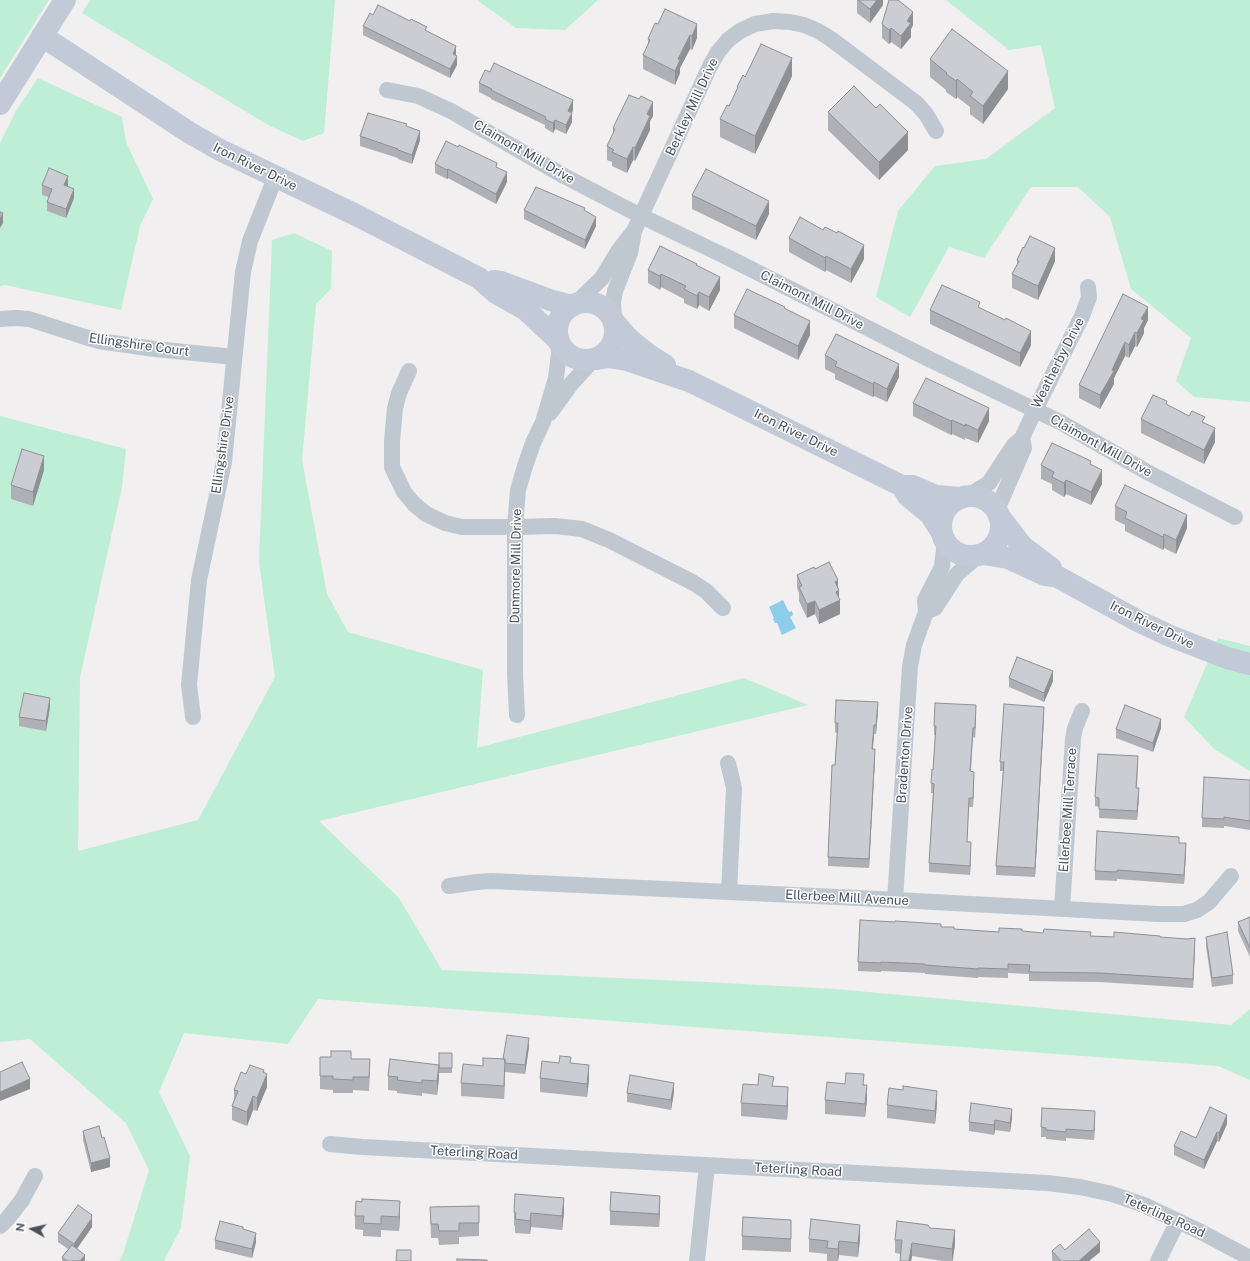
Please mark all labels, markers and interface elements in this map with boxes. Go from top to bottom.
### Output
street label: Berkley Mill Drive [662,56,722,158]
street label: Claimont Mill Drive [471,117,577,187]
street label: Iron River Drive [210,140,300,194]
street label: Claimont Mill Drive [758,267,866,333]
street label: Weatherby Drive [1028,315,1088,411]
street label: Ellingshire Court [88,330,190,360]
street label: Ellingshire Drive [208,395,238,495]
street label: Iron River Drive [751,406,841,460]
street label: Claimont Mill Drive [1047,412,1155,480]
street label: Dunmore Mill Drive [507,508,525,624]
street label: Iron River Drive [1107,598,1197,652]
street label: Bradenton Drive [894,706,916,804]
street label: Ellerbee Mill Terrace [1056,747,1080,873]
street label: Ellerbee Mill Avenue [785,887,909,909]
street label: Teterling Road [430,1143,518,1163]
street label: Teterling Road [754,1160,842,1180]
street label: Teterling Road [1121,1191,1207,1241]
north arrow [12,1209,52,1249]
text: N [14,1222,27,1232]

